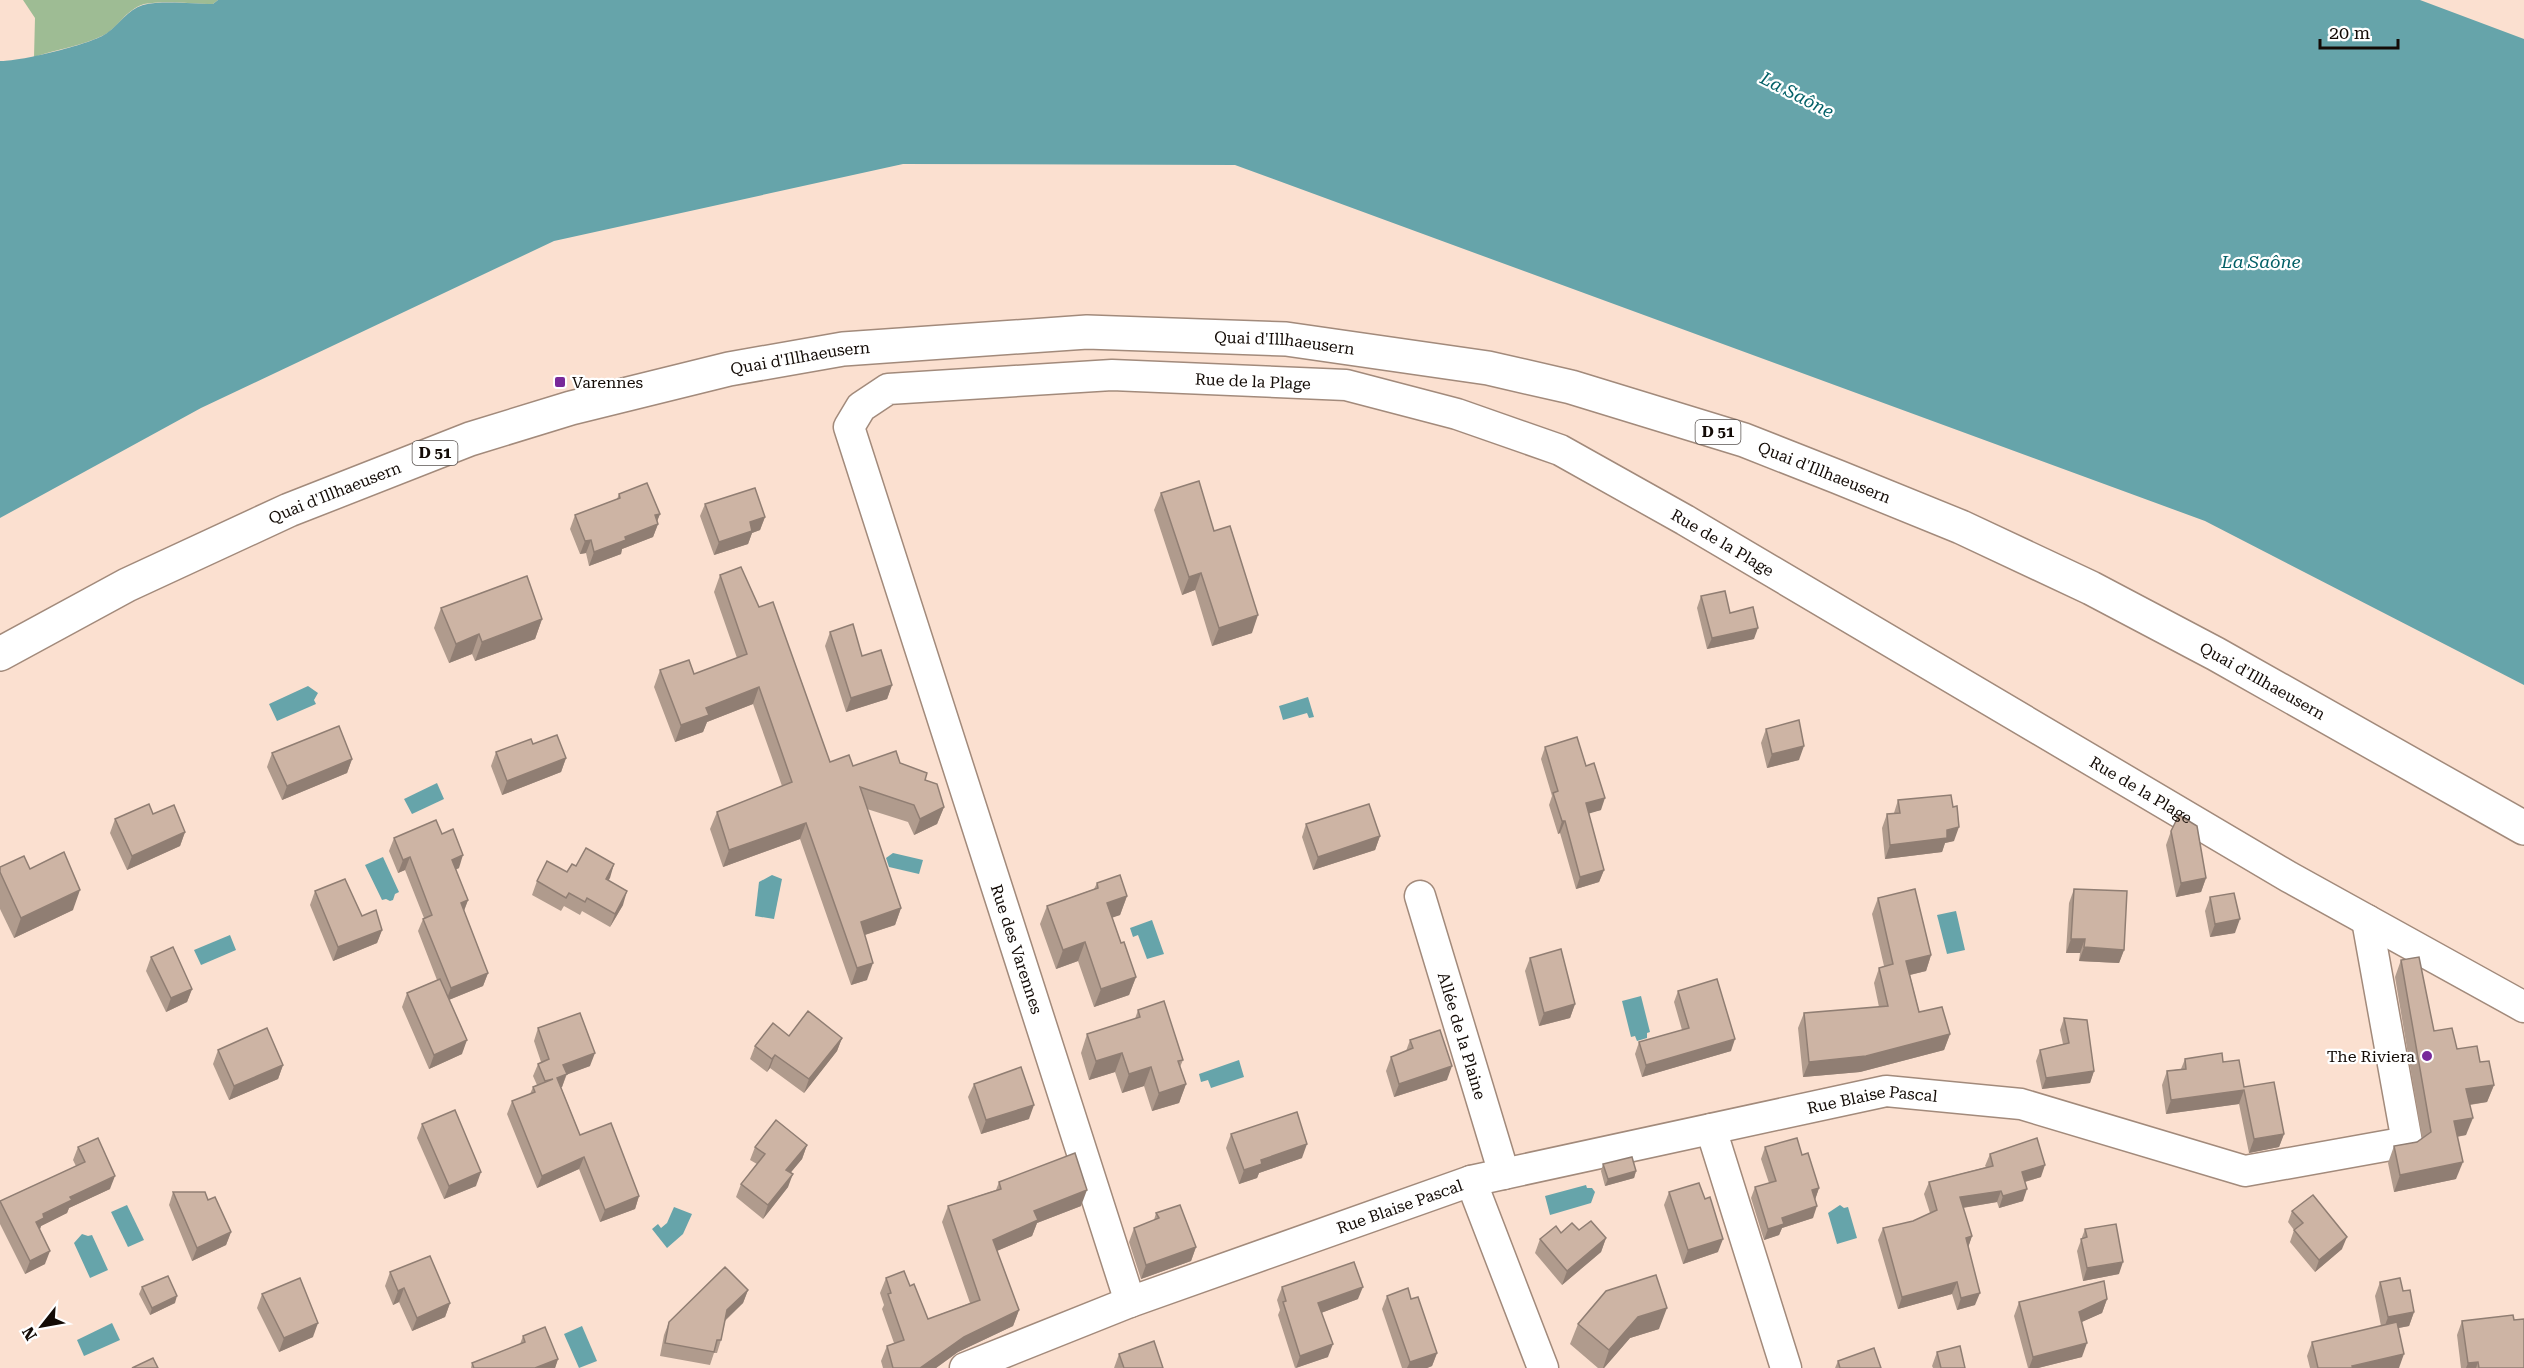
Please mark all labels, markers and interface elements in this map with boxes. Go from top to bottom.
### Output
scale bar [2320,12,2398,50]
text: 20 m [2329,22,2370,43]
water label: La Saône [1756,67,1837,122]
water label: La Saône [2220,251,2301,272]
street label: Quai d'Illhaeusern [1214,327,1356,359]
street label: Quai d'Illhaeusern [729,338,871,379]
street label: Rue de la Plage [1195,370,1311,393]
place label: Varennes [572,373,643,392]
marker: Varennes [553,375,567,389]
road number: D 51 [1696,420,1740,444]
street label: Quai d'Illhaeusern [1755,437,1893,507]
road number: D 51 [412,441,458,465]
street label: Quai d'Illhaeusern [266,458,404,528]
street label: Rue de la Plage [1668,505,1777,580]
street label: Quai d'Illhaeusern [2196,638,2329,724]
street label: Rue de la Plage [2086,752,2196,828]
street label: Rue des Varennes [987,882,1047,1017]
street label: Allée de la Plaine [1434,970,1490,1102]
place label: The Riviera [2327,1047,2415,1066]
marker: The Riviera [2420,1049,2434,1063]
street label: Rue Blaise Pascal [1805,1082,1938,1118]
street label: Rue Blaise Pascal [1334,1176,1465,1238]
north arrow [12,1296,72,1356]
text: N [18,1323,41,1344]

